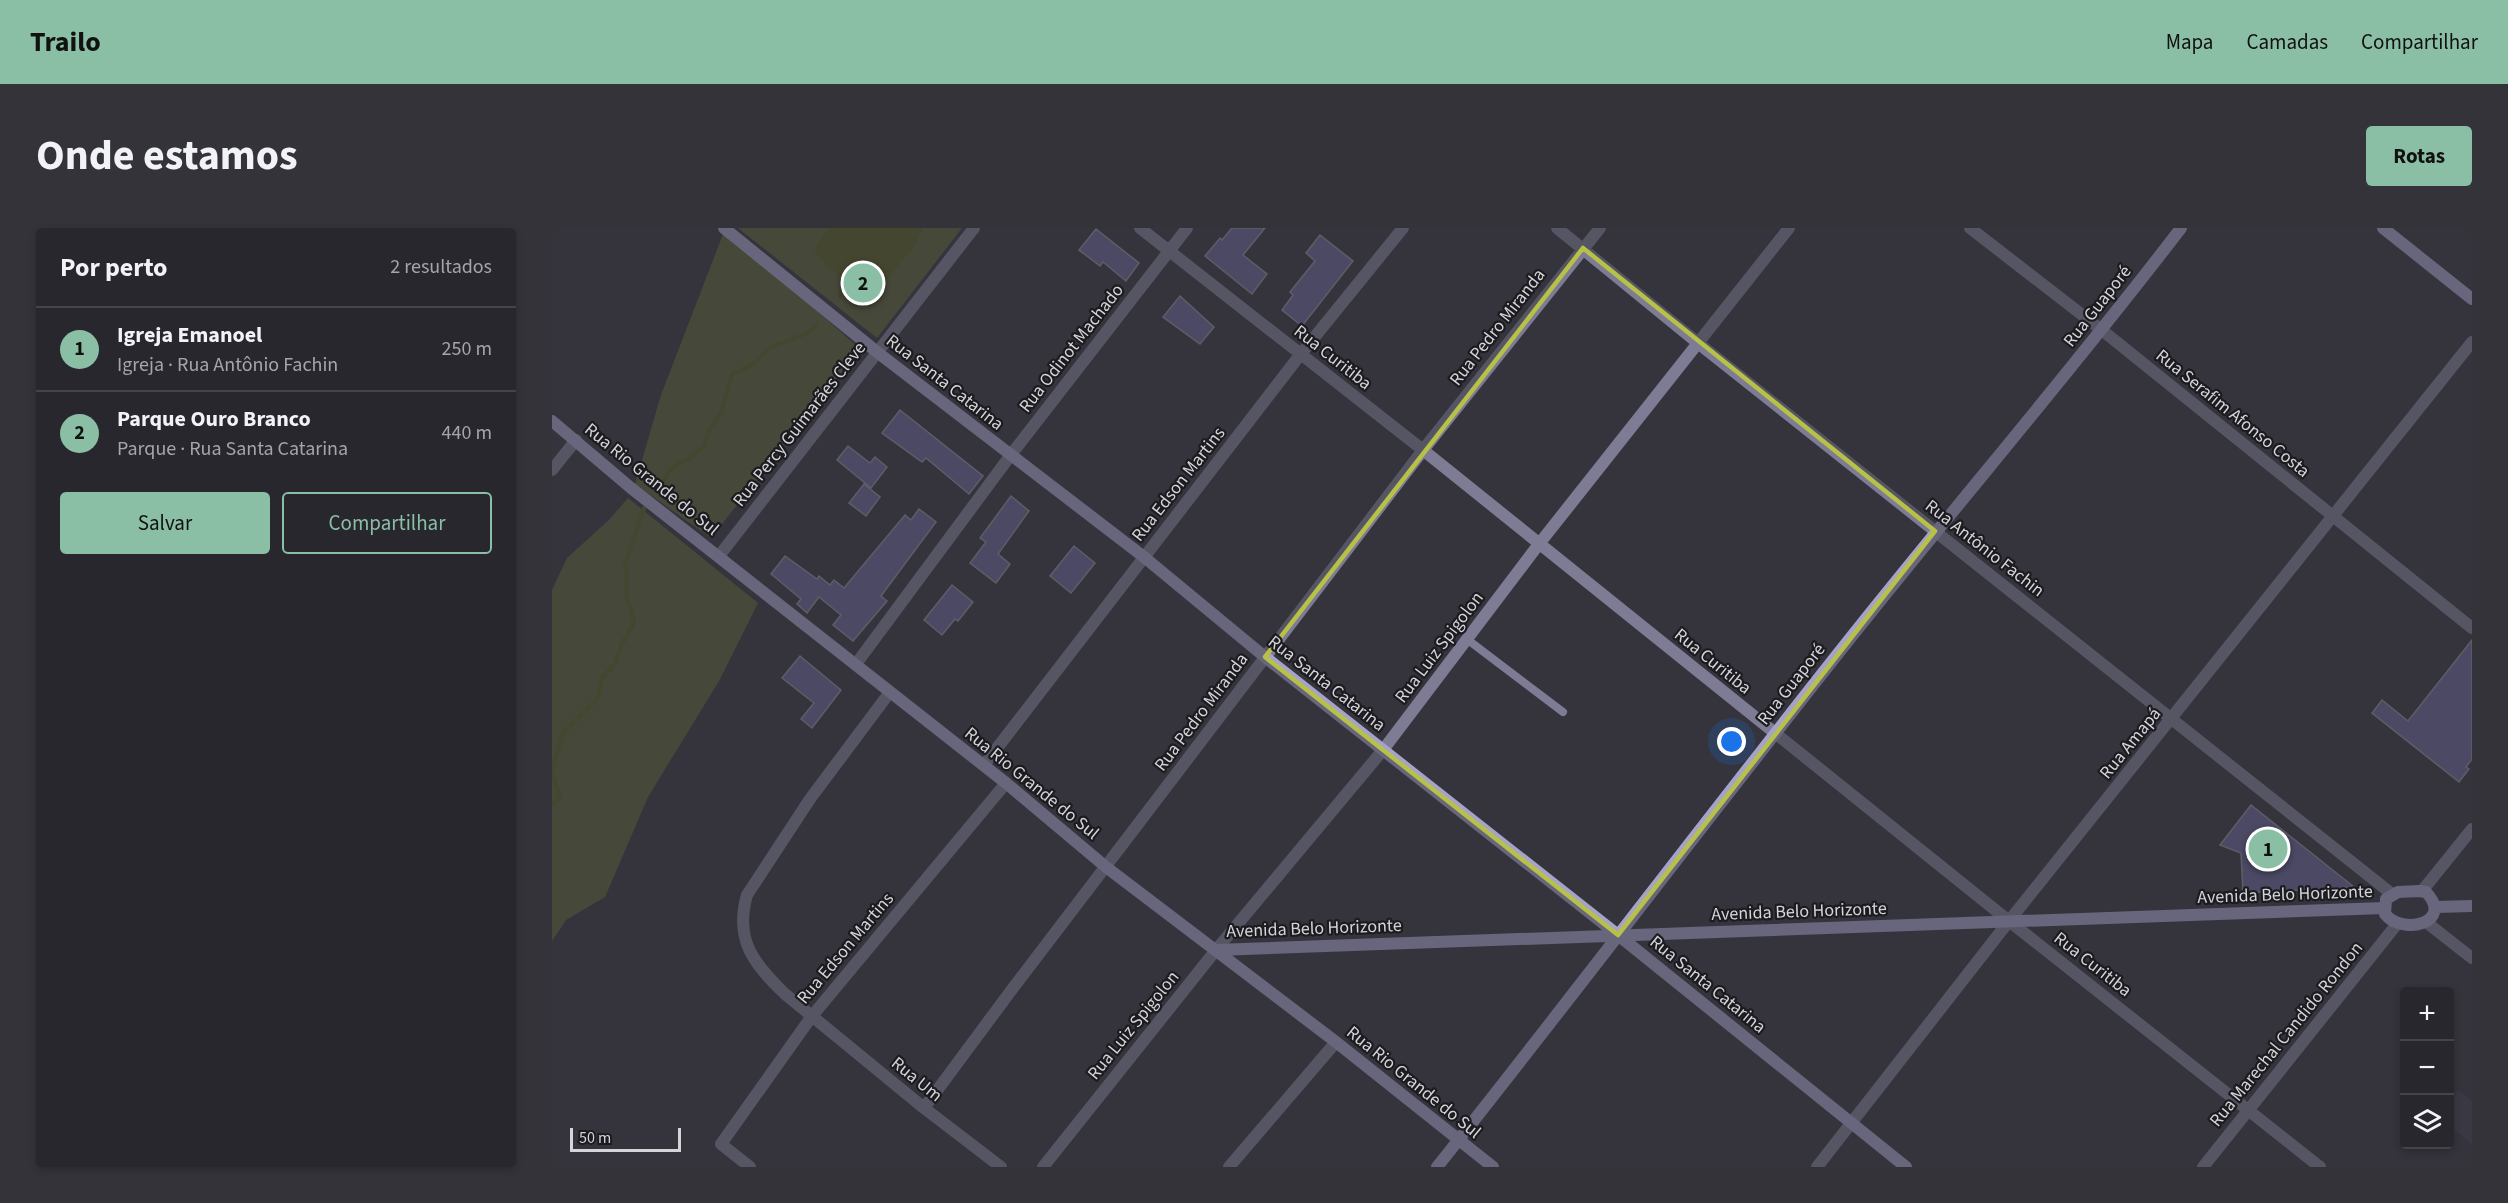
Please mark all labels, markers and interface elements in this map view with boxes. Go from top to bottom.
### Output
text: Trailo [30,22,101,62]
text: Mapa [2166,27,2213,57]
text: Camadas [2246,27,2328,57]
text: Compartilhar [2361,27,2478,57]
text: Onde estamos [36,126,298,186]
button: Rotas [2366,126,2472,186]
text: Por perto [60,249,168,286]
text: 2 resultados [390,253,492,281]
pin: 2 [844,260,882,306]
street label: Rua Guaporé [2058,260,2137,352]
street label: Rua Pedro Miranda [1444,264,1551,391]
street label: Rua Odinot Machado [1013,279,1130,418]
text: Igreja Emanoel [117,319,262,351]
street label: Rua Curitiba [1289,319,1377,396]
street label: Rua Santa Catarina [881,329,1009,436]
text: 1 [74,335,85,363]
text: 250 m [442,335,492,363]
street label: Rua Percy Guimarães Cleve [727,336,872,512]
street label: Rua Serafim Afonso Costa [2150,343,2315,483]
text: Igreja · Rua Antônio Fachin [117,351,338,379]
text: Parque Ouro Branco [117,403,311,435]
street label: Rua Rio Grande do Sul [579,417,724,541]
text: 2 [74,419,85,447]
text: 440 m [442,419,492,447]
street label: Rua Edson Martins [1126,422,1231,547]
text: Parque · Rua Santa Catarina [117,435,348,463]
button: Salvar [60,492,270,554]
button: Compartilhar [282,492,492,554]
street label: Rua Antônio Fachin [1920,494,2050,603]
street label: Rua Luiz Spigolon [1389,586,1490,708]
street label: Rua Curitiba [1669,623,1757,700]
street label: Rua Santa Catarina [1263,630,1391,737]
street label: Rua Guaporé [1752,638,1831,730]
street label: Rua Pedro Miranda [1149,648,1254,777]
street label: Rua Amapá [2094,702,2167,784]
street label: Rua Rio Grande do Sul [959,721,1104,845]
your location [1717,727,1746,756]
pin: 1 [2248,826,2288,872]
street label: Avenida Belo Horizonte [2197,879,2373,910]
street label: Rua Edson Martins [791,887,900,1010]
street label: Avenida Belo Horizonte [1711,896,1887,927]
street label: Avenida Belo Horizonte [1226,913,1402,944]
street label: Rua Curitiba [2049,926,2137,1003]
street label: Rua Santa Catarina [1644,930,1771,1039]
street label: Rua Marechal Candido Rondon [2204,937,2369,1132]
street label: Rua Luiz Spigolon [1082,966,1185,1085]
map controls [2400,987,2454,1149]
button: + [2400,987,2454,1041]
street label: Rua Rio Grande do Sul [1341,1020,1486,1144]
button: − [2400,1041,2454,1095]
street label: Rua Um [886,1051,948,1108]
button: layers [2400,1095,2454,1149]
scale bar [570,1125,681,1152]
text: 50 m [579,1127,611,1149]

